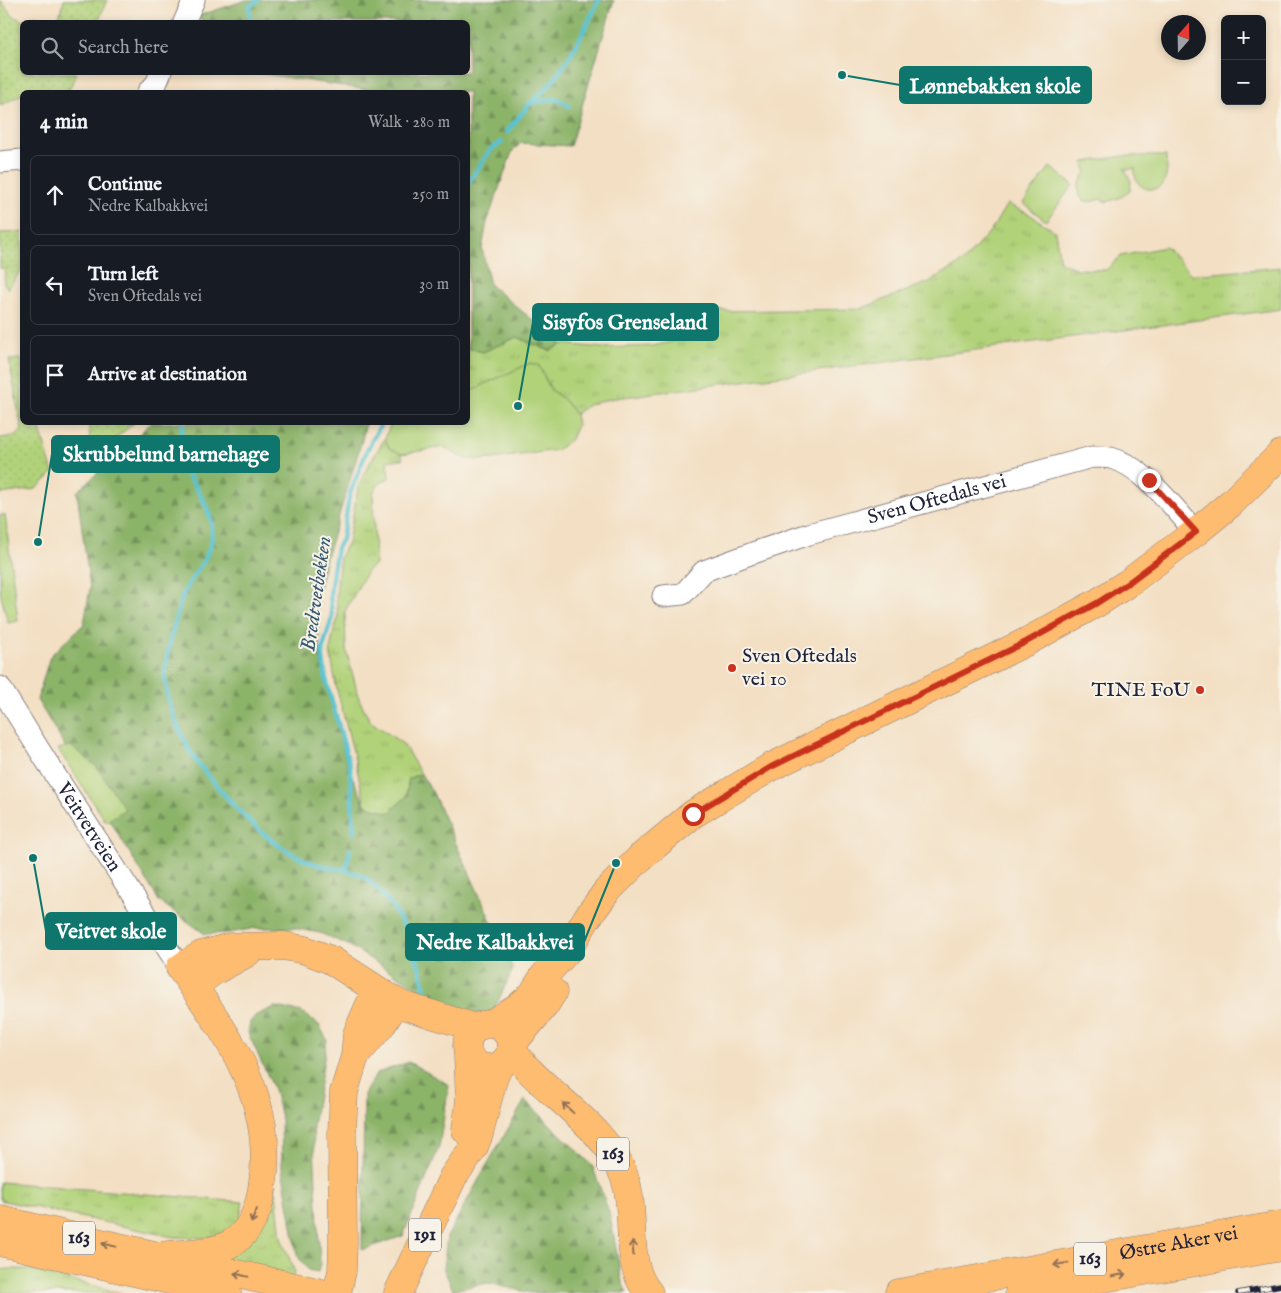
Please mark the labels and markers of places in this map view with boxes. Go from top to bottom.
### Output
callout: Lønnebakken skole [900,67,1091,103]
callout: Sisyfos Grenseland [533,304,718,340]
callout: Skrubbelund barnehage [52,436,279,472]
place label: Sven Oftedals vei 10 [742,644,857,692]
marker: Sven Oftedals vei 10 [726,662,738,674]
place label: TINE FoU [1092,678,1191,703]
marker: TINE FoU [1194,684,1206,696]
callout: Veitvet skole [46,913,176,949]
callout: Nedre Kalbakkvei [406,924,584,960]

